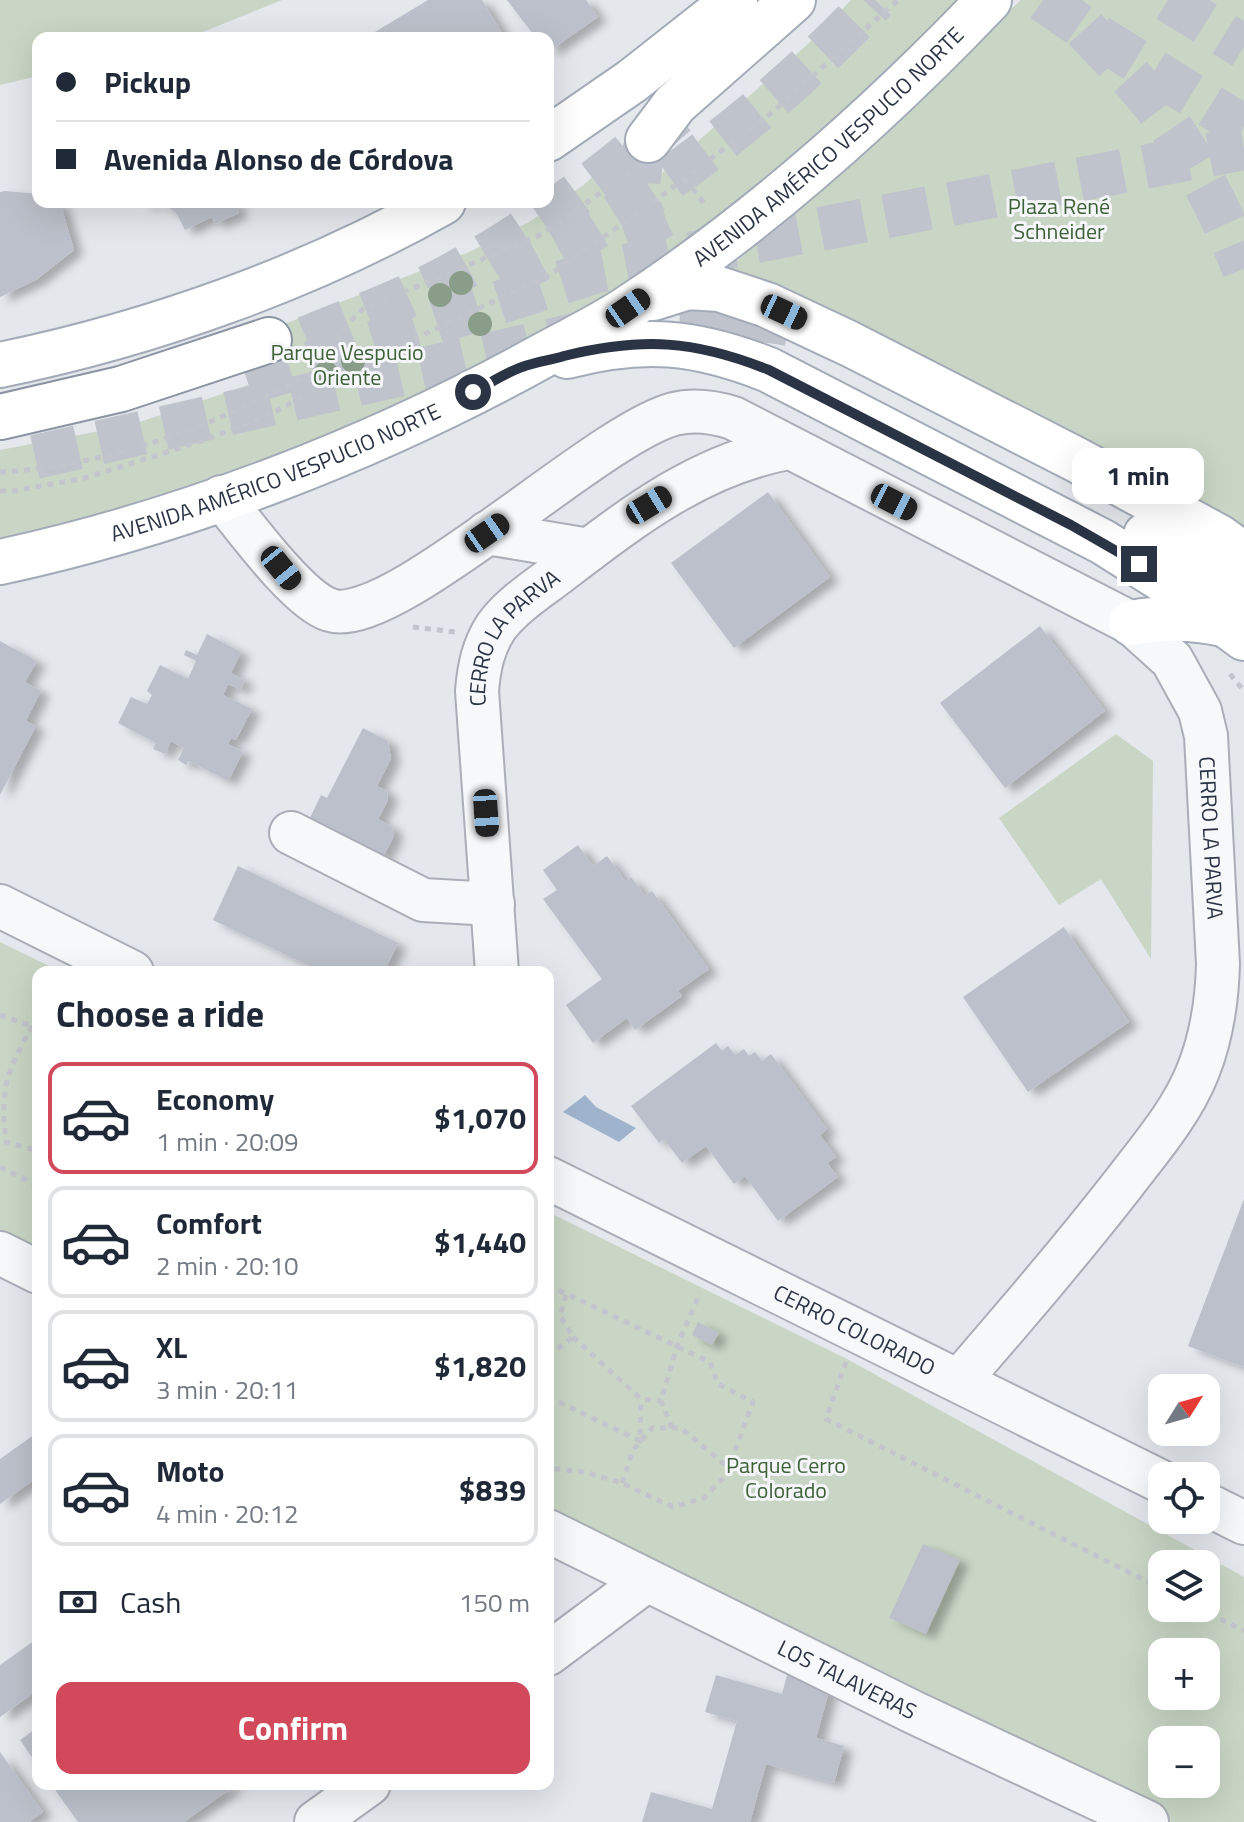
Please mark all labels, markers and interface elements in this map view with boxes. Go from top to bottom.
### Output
street label: AVENIDA AMÉRICO VESPUCIO NORTE [686,19,972,275]
text: Pickup [104,59,191,105]
text: Avenida Alonso de Córdova [104,136,454,182]
park label: Plaza René Schneider [1008,189,1110,248]
car [601,284,655,332]
car [757,291,811,333]
park label: Parque Vespucio Oriente [270,335,424,394]
route start [455,374,491,410]
street label: AVENIDA AMÉRICO VESPUCIO NORTE [106,394,446,551]
callout: 1 min [1073,448,1205,504]
text: 1 min [1106,456,1170,495]
car [867,480,921,524]
car [622,482,676,528]
car [460,509,514,557]
car [257,542,305,594]
route end [1121,546,1157,582]
street label: CERRO LA PARVA [460,561,567,708]
street label: CERRO LA PARVA [1190,755,1233,920]
car [472,788,500,838]
text: Choose a ride [56,986,264,1041]
text: Economy [156,1076,274,1122]
icon: car [60,1082,132,1154]
text: $1,070 [434,1095,526,1141]
text: 1 min · 20:09 [156,1122,299,1161]
text: Comfort [156,1200,262,1246]
icon: car [60,1206,132,1278]
text: $1,440 [434,1219,526,1265]
text: 2 min · 20:10 [156,1246,299,1285]
street label: CERRO COLORADO [768,1275,941,1384]
text: XL [156,1324,187,1370]
icon: car [60,1330,132,1402]
text: $1,820 [434,1343,526,1389]
text: 3 min · 20:11 [156,1370,299,1409]
north arrow [1148,1374,1220,1446]
map controls [1148,1374,1220,1798]
text: Moto [156,1448,224,1494]
park label: Parque Cerro Colorado [726,1448,846,1507]
icon: car [60,1454,132,1526]
button: locate [1148,1462,1220,1534]
text: $839 [459,1467,526,1513]
text: 4 min · 20:12 [156,1494,299,1533]
button: layers [1148,1550,1220,1622]
text: Cash [120,1579,181,1625]
icon: cash [56,1580,100,1624]
text: 150 m [459,1583,530,1622]
street label: LOS TALAVERAS [772,1631,923,1728]
button: + [1148,1638,1220,1710]
button: Confirm [56,1682,530,1774]
button: − [1148,1726,1220,1798]

